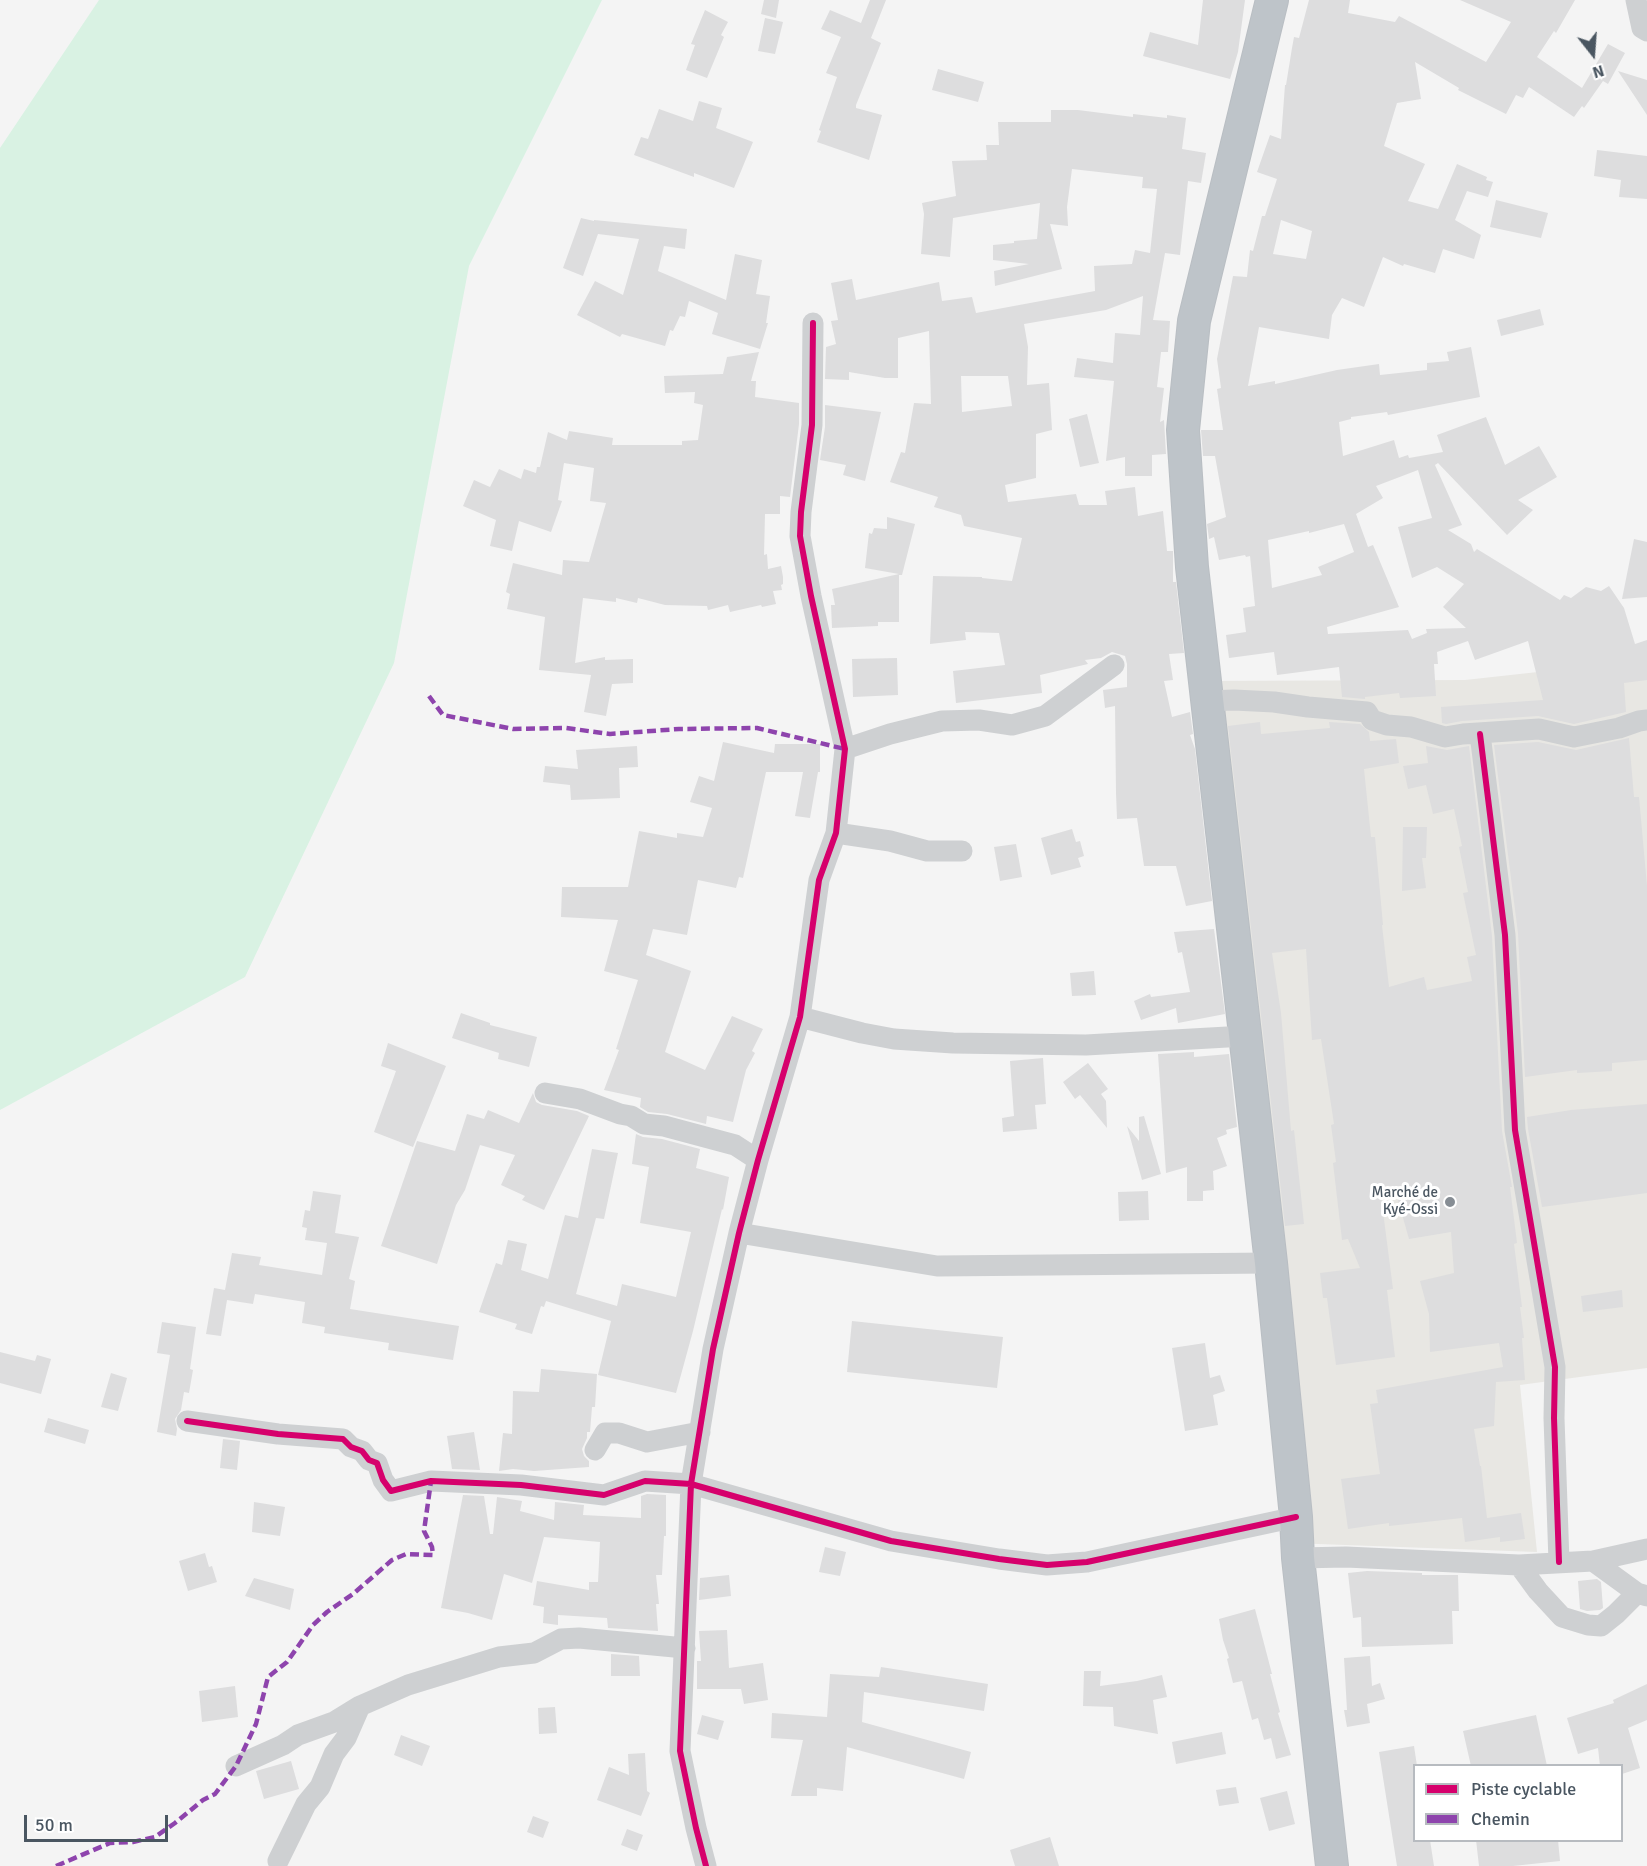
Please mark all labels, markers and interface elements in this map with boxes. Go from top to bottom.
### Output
north arrow [1563,24,1623,84]
text: N [1590,60,1607,82]
place label: Marché de Kyé-Ossi [1372,1184,1438,1219]
marker: Marché de Kyé-Ossi [1443,1195,1457,1209]
legend [1413,1764,1623,1842]
text: Piste cyclable [1471,1778,1576,1800]
scale bar [27,1803,171,1841]
text: Chemin [1471,1808,1530,1830]
text: 50 m [35,1814,73,1836]

